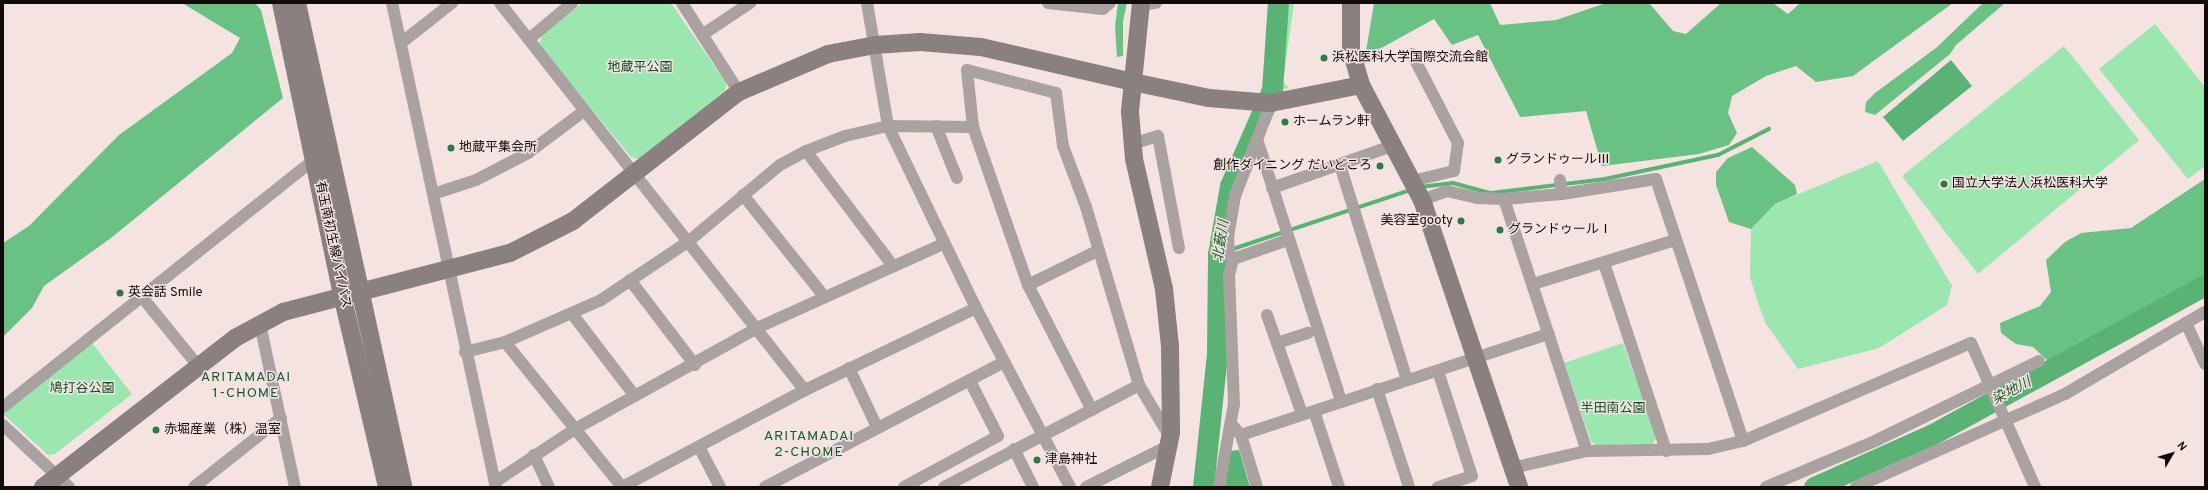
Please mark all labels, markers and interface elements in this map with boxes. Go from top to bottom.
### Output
place label: 浜松医科大学国際交流会館 [1332,50,1488,66]
marker: 浜松医科大学国際交流会館 [1319,53,1329,63]
park label: 地蔵平公園 [608,60,672,76]
place label: ホームラン軒 [1293,114,1371,130]
marker: ホームラン軒 [1280,117,1290,127]
place label: 地蔵平集会所 [459,140,537,156]
marker: 地蔵平集会所 [446,143,456,153]
place label: グランドゥールⅢ [1506,152,1610,168]
marker: グランドゥールⅢ [1493,155,1503,165]
place label: 創作ダイニング だいどころ [1213,158,1372,174]
marker: 創作ダイニング だいどころ [1375,161,1385,171]
place label: 国立大学法人浜松医科大学 [1952,176,2108,192]
marker: 国立大学法人浜松医科大学 [1939,179,1949,189]
street label: 有玉南初生線バイパス [311,180,353,310]
place label: 美容室gooty [1381,213,1453,229]
marker: 美容室gooty [1456,216,1466,226]
water label: 北薮川 [1211,219,1233,263]
place label: グランドゥールⅠ [1508,222,1612,238]
marker: グランドゥールⅠ [1495,225,1505,235]
place label: 英会話 Smile [128,285,203,301]
marker: 英会話 Smile [115,288,125,298]
district label: ARITAMADAI 1-CHOME [201,370,291,402]
water label: 染地川 [1990,375,2034,409]
park label: 鳩打谷公園 [50,381,114,397]
park label: 半田南公園 [1581,401,1645,417]
place label: 赤堀産業（株）温室 [164,422,281,438]
marker: 赤堀産業（株）温室 [151,425,161,435]
district label: ARITAMADAI 2-CHOME [764,429,854,462]
north arrow [2152,434,2192,474]
text: N [2174,439,2189,454]
place label: 津島神社 [1045,452,1097,468]
marker: 津島神社 [1032,455,1042,465]

